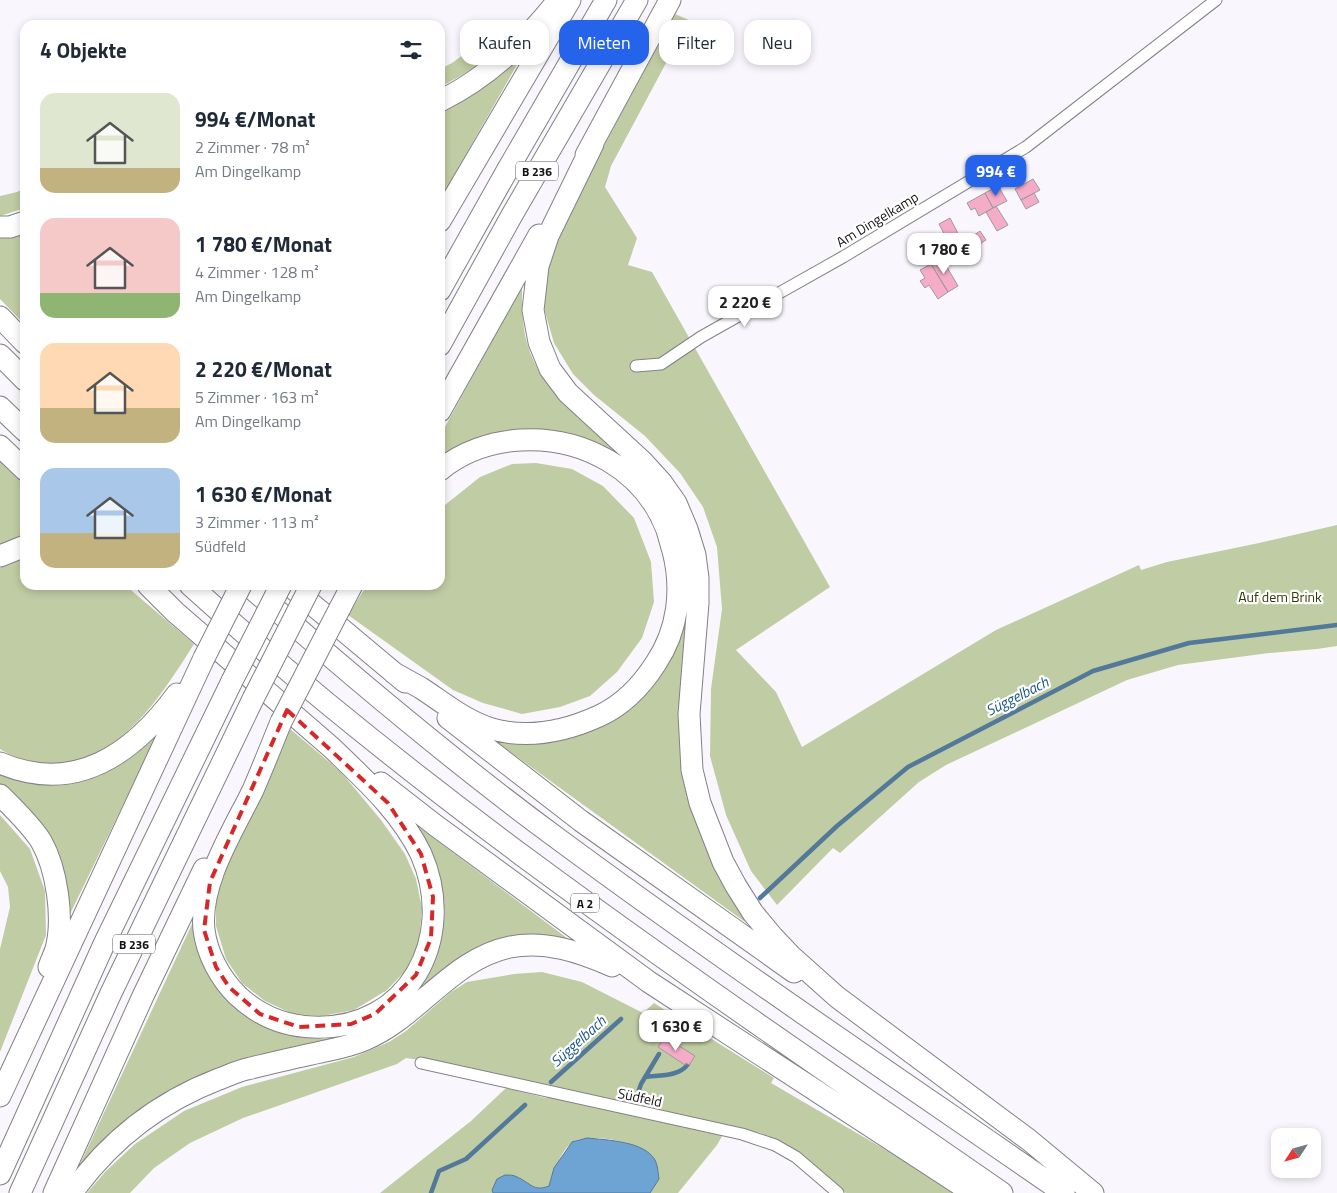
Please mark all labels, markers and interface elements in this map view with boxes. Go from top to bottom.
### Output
chip: Kaufen [460,20,549,65]
chip: Mieten [559,20,649,65]
chip: Filter [659,20,734,65]
chip: Neu [744,20,811,65]
text: 4 Objekte [40,34,127,66]
icon: filters [397,36,425,64]
text: 994 €/Monat [195,103,316,135]
icon: home [80,113,140,173]
text: 2 Zimmer · 78 m² [195,135,310,159]
pin: 994 € [961,154,1031,197]
text: Am Dingelkamp [195,159,301,183]
text: 994 € [976,159,1016,183]
road number: B 236 [516,162,558,180]
street label: Am Dingelkamp [832,186,922,252]
text: 1 780 €/Monat [195,228,332,260]
pin: 1 780 € [898,232,990,275]
text: 1 780 € [918,237,970,261]
icon: home [80,238,140,298]
text: 4 Zimmer · 128 m² [195,260,319,284]
text: Am Dingelkamp [195,284,301,308]
pin: 2 220 € [699,286,791,328]
text: 2 220 € [719,290,771,314]
text: 2 220 €/Monat [195,353,332,385]
icon: home [80,363,140,423]
text: 5 Zimmer · 163 m² [195,385,319,409]
text: Am Dingelkamp [195,409,301,433]
text: 1 630 €/Monat [195,478,332,510]
icon: home [80,488,140,548]
text: 3 Zimmer · 113 m² [195,510,319,534]
text: Südfeld [195,534,246,558]
park label: Auf dem Brink [1238,586,1322,607]
water label: Süggelbach [982,670,1053,722]
road number: A 2 [571,894,599,912]
road number: B 236 [113,934,155,954]
water label: Süggelbach [545,1009,611,1072]
pin: 1 630 € [630,1010,722,1052]
text: 1 630 € [650,1014,702,1038]
street label: Südfeld [616,1082,664,1112]
north arrow [1271,1128,1321,1178]
map controls [1271,1128,1321,1178]

